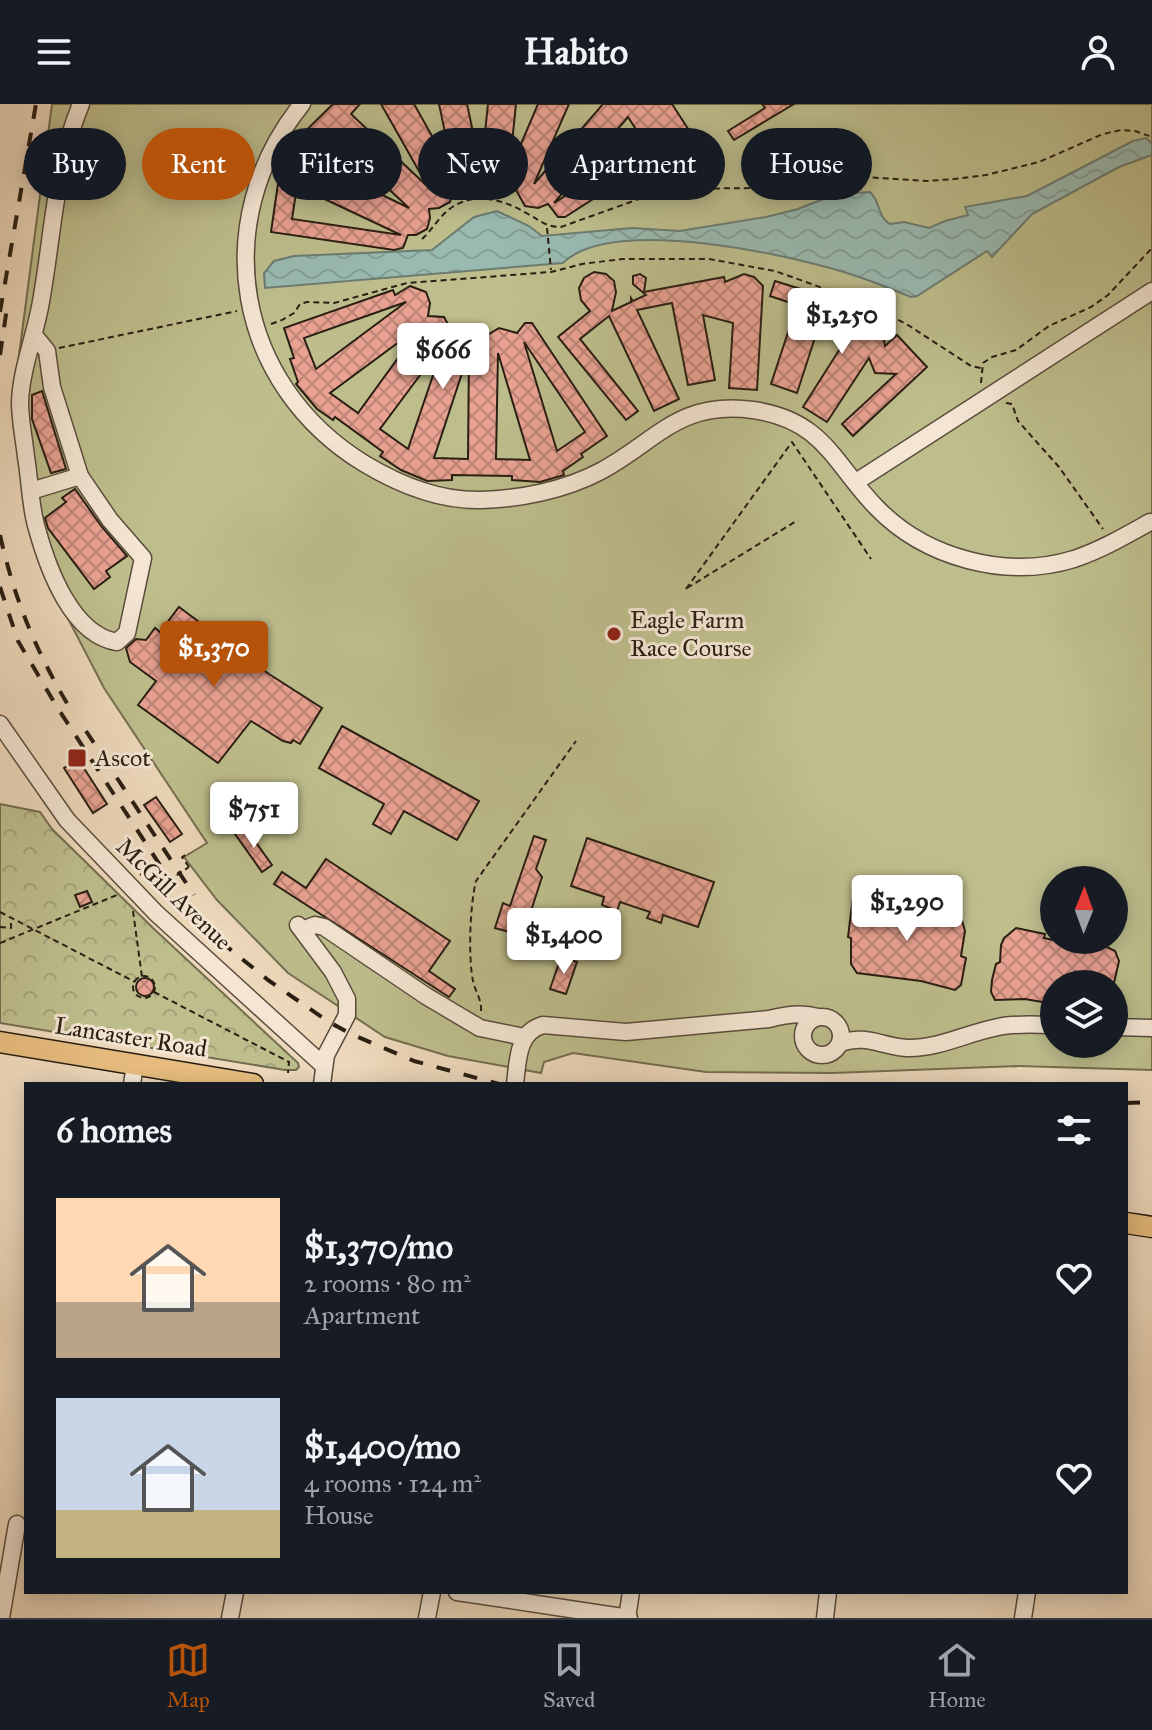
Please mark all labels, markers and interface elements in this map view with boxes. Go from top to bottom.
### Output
icon: menu [32,30,76,74]
text: Habito [524,30,628,74]
icon: person [1076,30,1120,74]
chip: Buy [24,128,126,200]
chip: Rent [142,128,255,200]
chip: Filters [271,128,402,200]
chip: New [418,128,528,200]
chip: Apartment [544,128,725,200]
chip: House [741,128,872,200]
pin: $1,250 [777,288,907,356]
text: $1,250 [806,298,878,330]
pin: $666 [396,323,490,391]
text: $666 [415,333,471,365]
place label: Eagle Farm Race Course [630,605,752,663]
pin: $1,370 [149,621,279,689]
marker: Eagle Farm Race Course [605,625,623,643]
text: $1,370 [178,631,250,663]
place label: Ascot [94,743,151,773]
marker: Ascot [66,747,88,769]
pin: $751 [207,782,301,850]
text: $751 [228,792,280,824]
street label: McGill Avenue [110,831,238,957]
north arrow [1040,866,1128,954]
map controls [1040,866,1128,1058]
pin: $1,290 [842,875,972,943]
text: $1,290 [870,885,944,917]
pin: $1,400 [499,908,629,976]
text: $1,400 [525,918,603,950]
button: layers [1040,970,1128,1058]
street label: Lancaster Road [53,1010,209,1064]
icon: filters [1052,1108,1096,1152]
text: 6 homes [56,1110,172,1151]
text: $1,370/mo [304,1226,453,1267]
icon: home [120,1230,216,1326]
icon: heart [1052,1256,1096,1300]
text: 2 rooms · 80 m² [304,1267,471,1299]
text: Apartment [304,1299,420,1331]
text: $1,400/mo [304,1426,461,1467]
icon: home [120,1430,216,1526]
icon: heart [1052,1456,1096,1500]
text: 4 rooms · 124 m² [304,1467,481,1499]
text: House [304,1499,374,1531]
tab: Map [166,1638,210,1713]
tab: Saved [543,1638,595,1713]
tab: Home [928,1638,986,1713]

